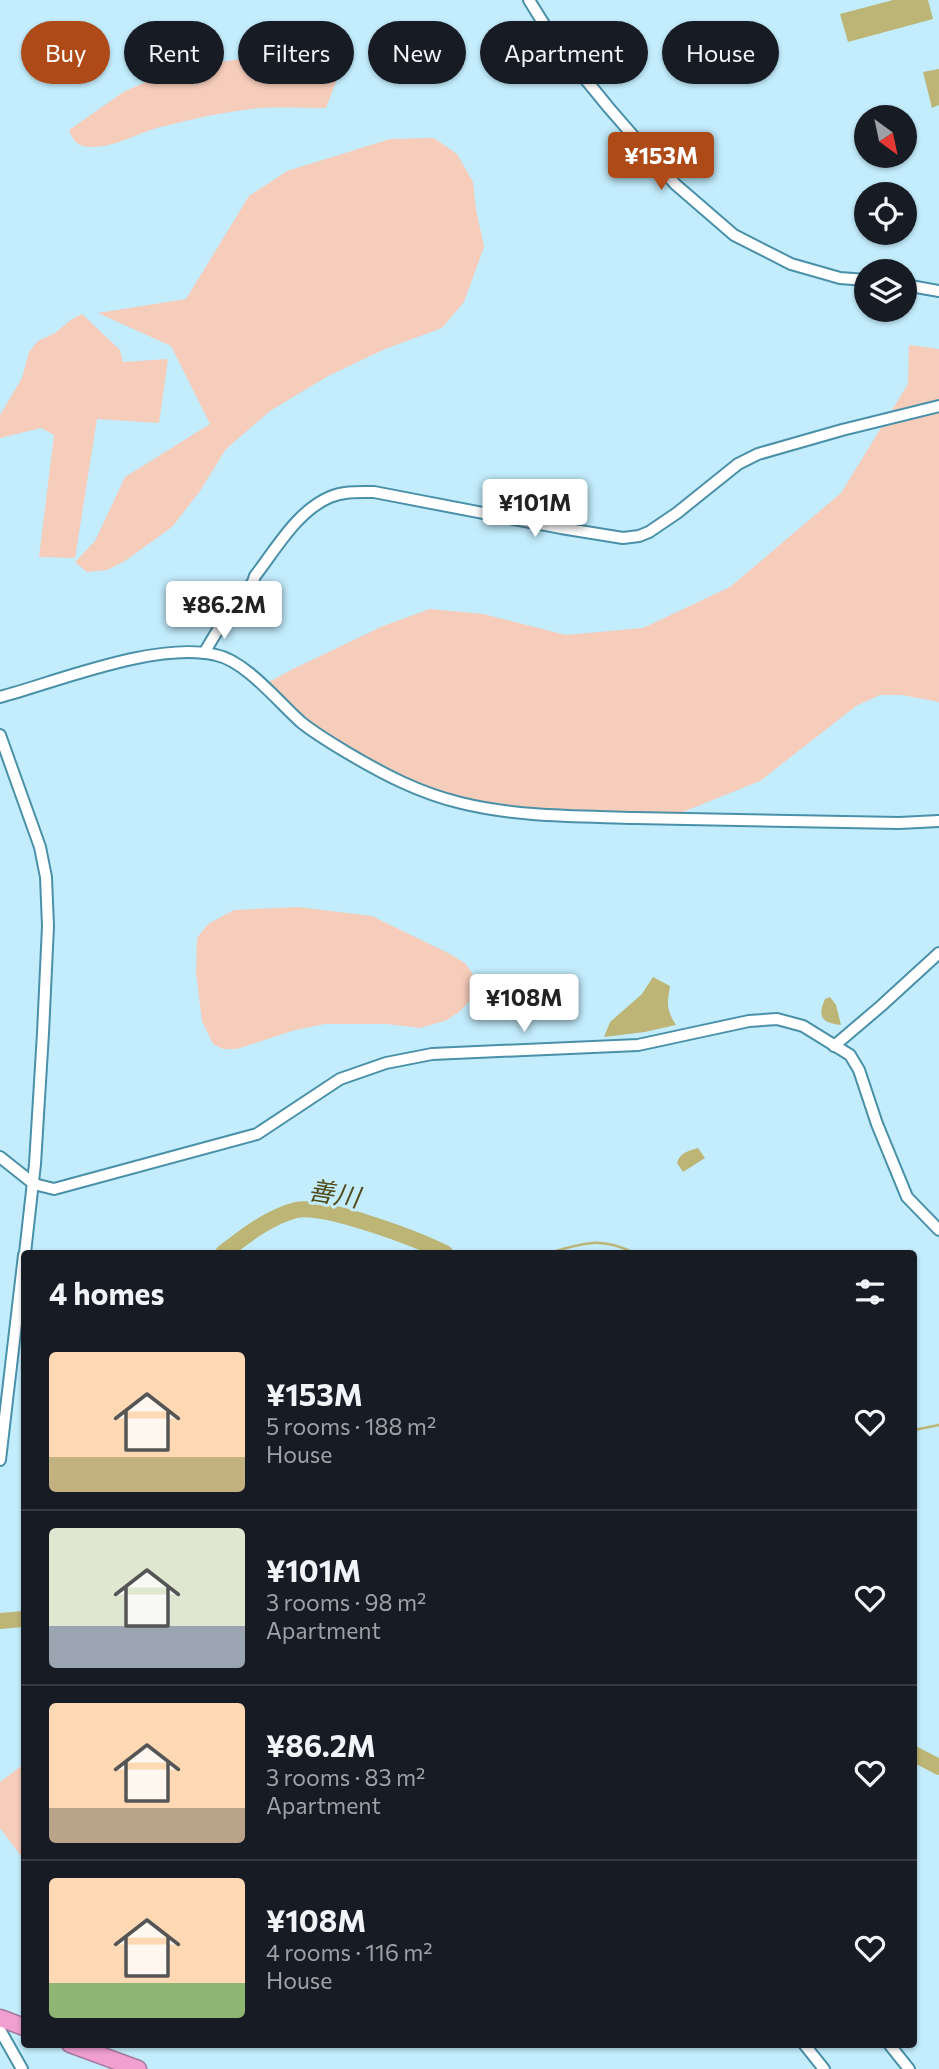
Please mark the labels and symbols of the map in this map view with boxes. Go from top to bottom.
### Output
north arrow [854,105,917,168]
pin: ¥153M [612,132,710,192]
pin: ¥101M [486,480,584,539]
pin: ¥86.2M [167,582,281,641]
pin: ¥108M [475,974,573,1034]
water label: 善川 [306,1173,365,1212]

